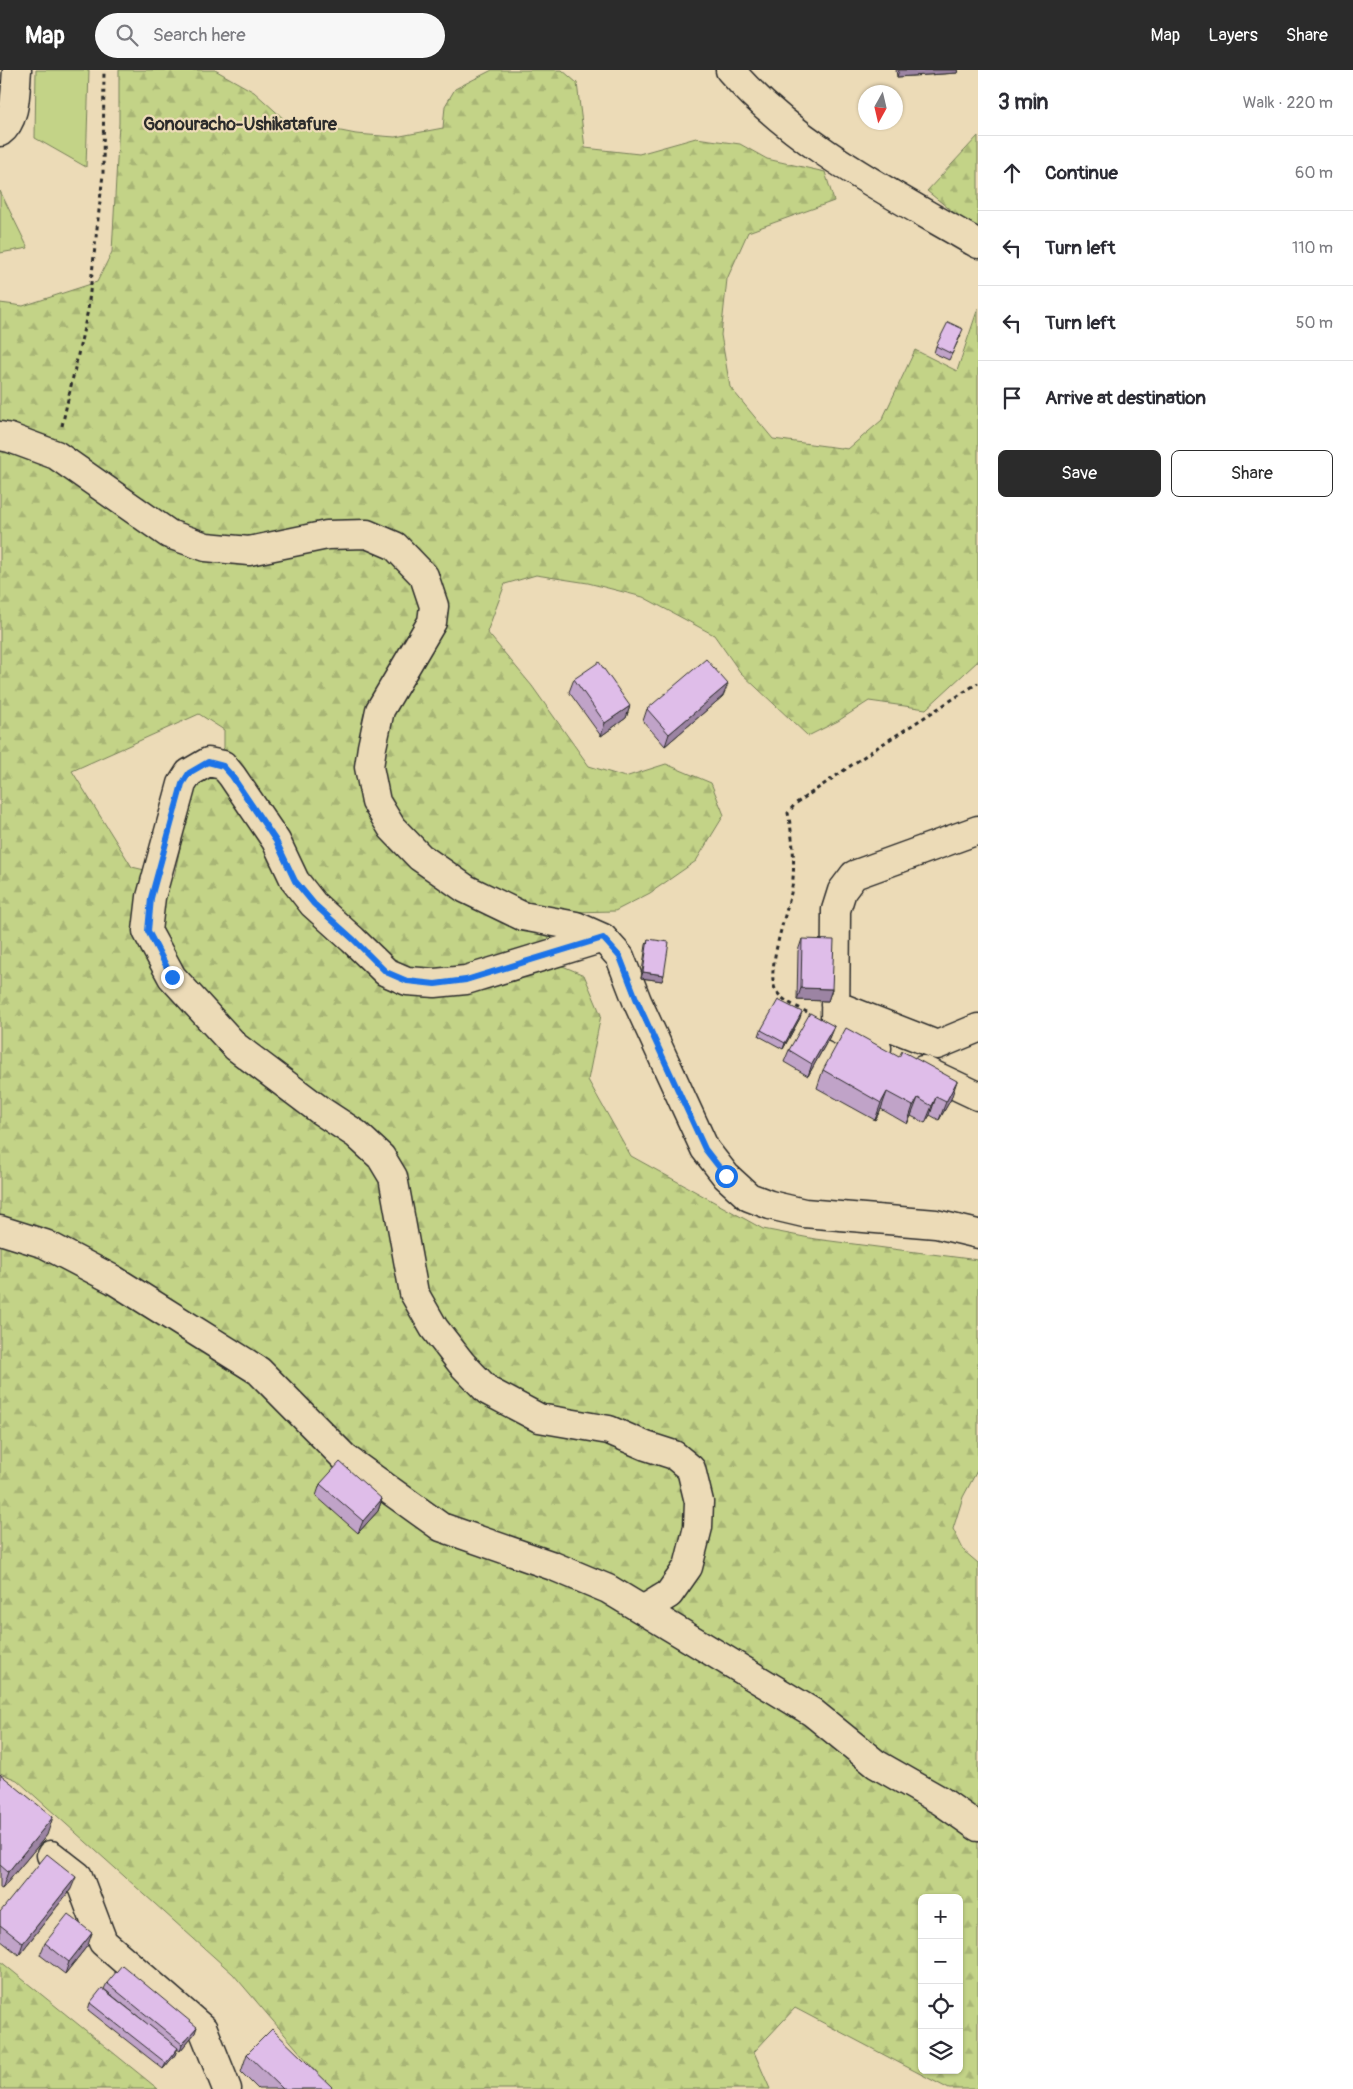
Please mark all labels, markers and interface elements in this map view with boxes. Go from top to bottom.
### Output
search box [95,13,445,58]
text: Map [25,21,65,50]
icon: search [113,21,141,49]
text: Search here [153,23,246,47]
text: Map [1151,24,1180,47]
text: Layers [1208,24,1258,47]
text: Share [1286,24,1328,47]
north arrow [858,85,903,130]
text: 3 min [998,89,1048,116]
text: Walk · 220 m [1243,93,1333,113]
district label: Gonouracho-Ushikatafure [143,113,338,136]
icon: ahead [998,159,1026,187]
text: Continue [1045,161,1118,185]
text: 60 m [1295,163,1333,183]
icon: left [998,234,1026,262]
text: Turn left [1045,236,1115,260]
text: 110 m [1292,238,1333,258]
icon: left [998,309,1026,337]
text: Turn left [1045,311,1115,335]
text: 50 m [1296,313,1333,333]
icon: arrive [998,384,1026,412]
text: Arrive at destination [1045,386,1206,410]
button: Save [998,450,1161,497]
button: Share [1171,450,1333,497]
route end [161,966,184,989]
route start [715,1165,738,1188]
map controls [918,1894,963,2074]
button: + [918,1894,963,1939]
button: − [918,1939,963,1984]
button: locate [918,1984,963,2029]
button: layers [918,2029,963,2074]

